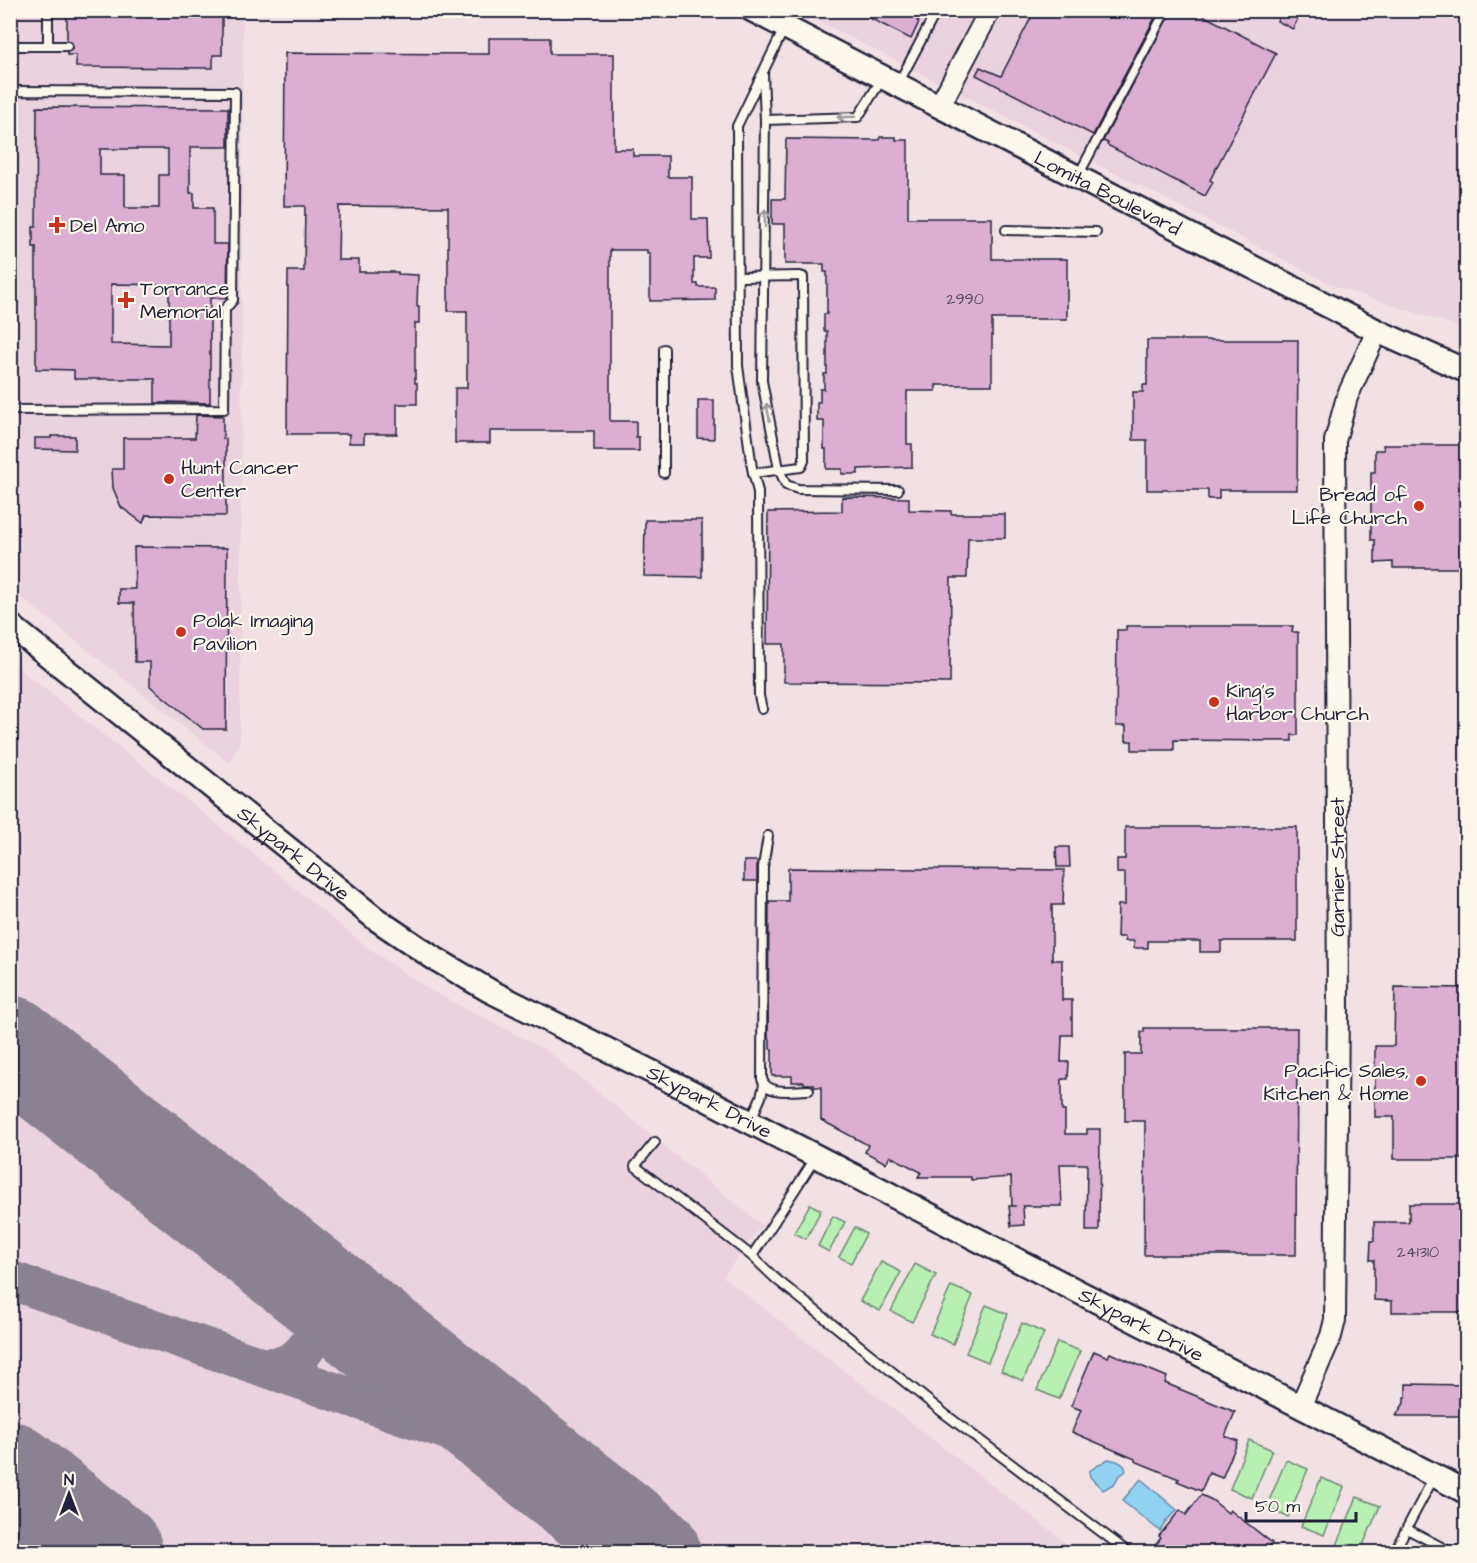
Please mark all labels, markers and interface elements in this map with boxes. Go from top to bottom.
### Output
one-way arrow [836,111,856,123]
street label: Lomita Boulevard [1029,144,1186,243]
one-way arrow [759,208,771,228]
place label: Del Amo [70,212,145,240]
marker: Del Amo [48,216,66,234]
place label: Torrance Memorial [140,275,230,326]
house number: 2990 [946,288,984,310]
marker: Torrance Memorial [117,291,135,309]
one-way arrow [762,403,773,422]
place label: Hunt Cancer Center [181,454,298,505]
marker: Hunt Cancer Center [162,472,176,486]
place label: Bread of Life Church [1292,481,1407,532]
marker: Bread of Life Church [1412,499,1426,513]
place label: Polak Imaging Pavilion [193,607,313,658]
marker: Polak Imaging Pavilion [174,625,188,639]
place label: King's Harbor Church [1226,677,1369,728]
marker: King's Harbor Church [1207,695,1221,709]
street label: Garnier Street [1324,797,1352,937]
street label: Skypark Drive [231,800,355,908]
place label: Pacific Sales, Kitchen & Home [1263,1057,1409,1108]
street label: Skypark Drive [642,1059,777,1146]
marker: Pacific Sales, Kitchen & Home [1414,1074,1428,1088]
house number: 241310 [1397,1241,1439,1263]
street label: Skypark Drive [1074,1281,1208,1369]
north arrow [39,1464,99,1524]
text: N [64,1469,74,1491]
scale bar [1246,1485,1356,1523]
text: 50 m [1255,1494,1300,1519]

